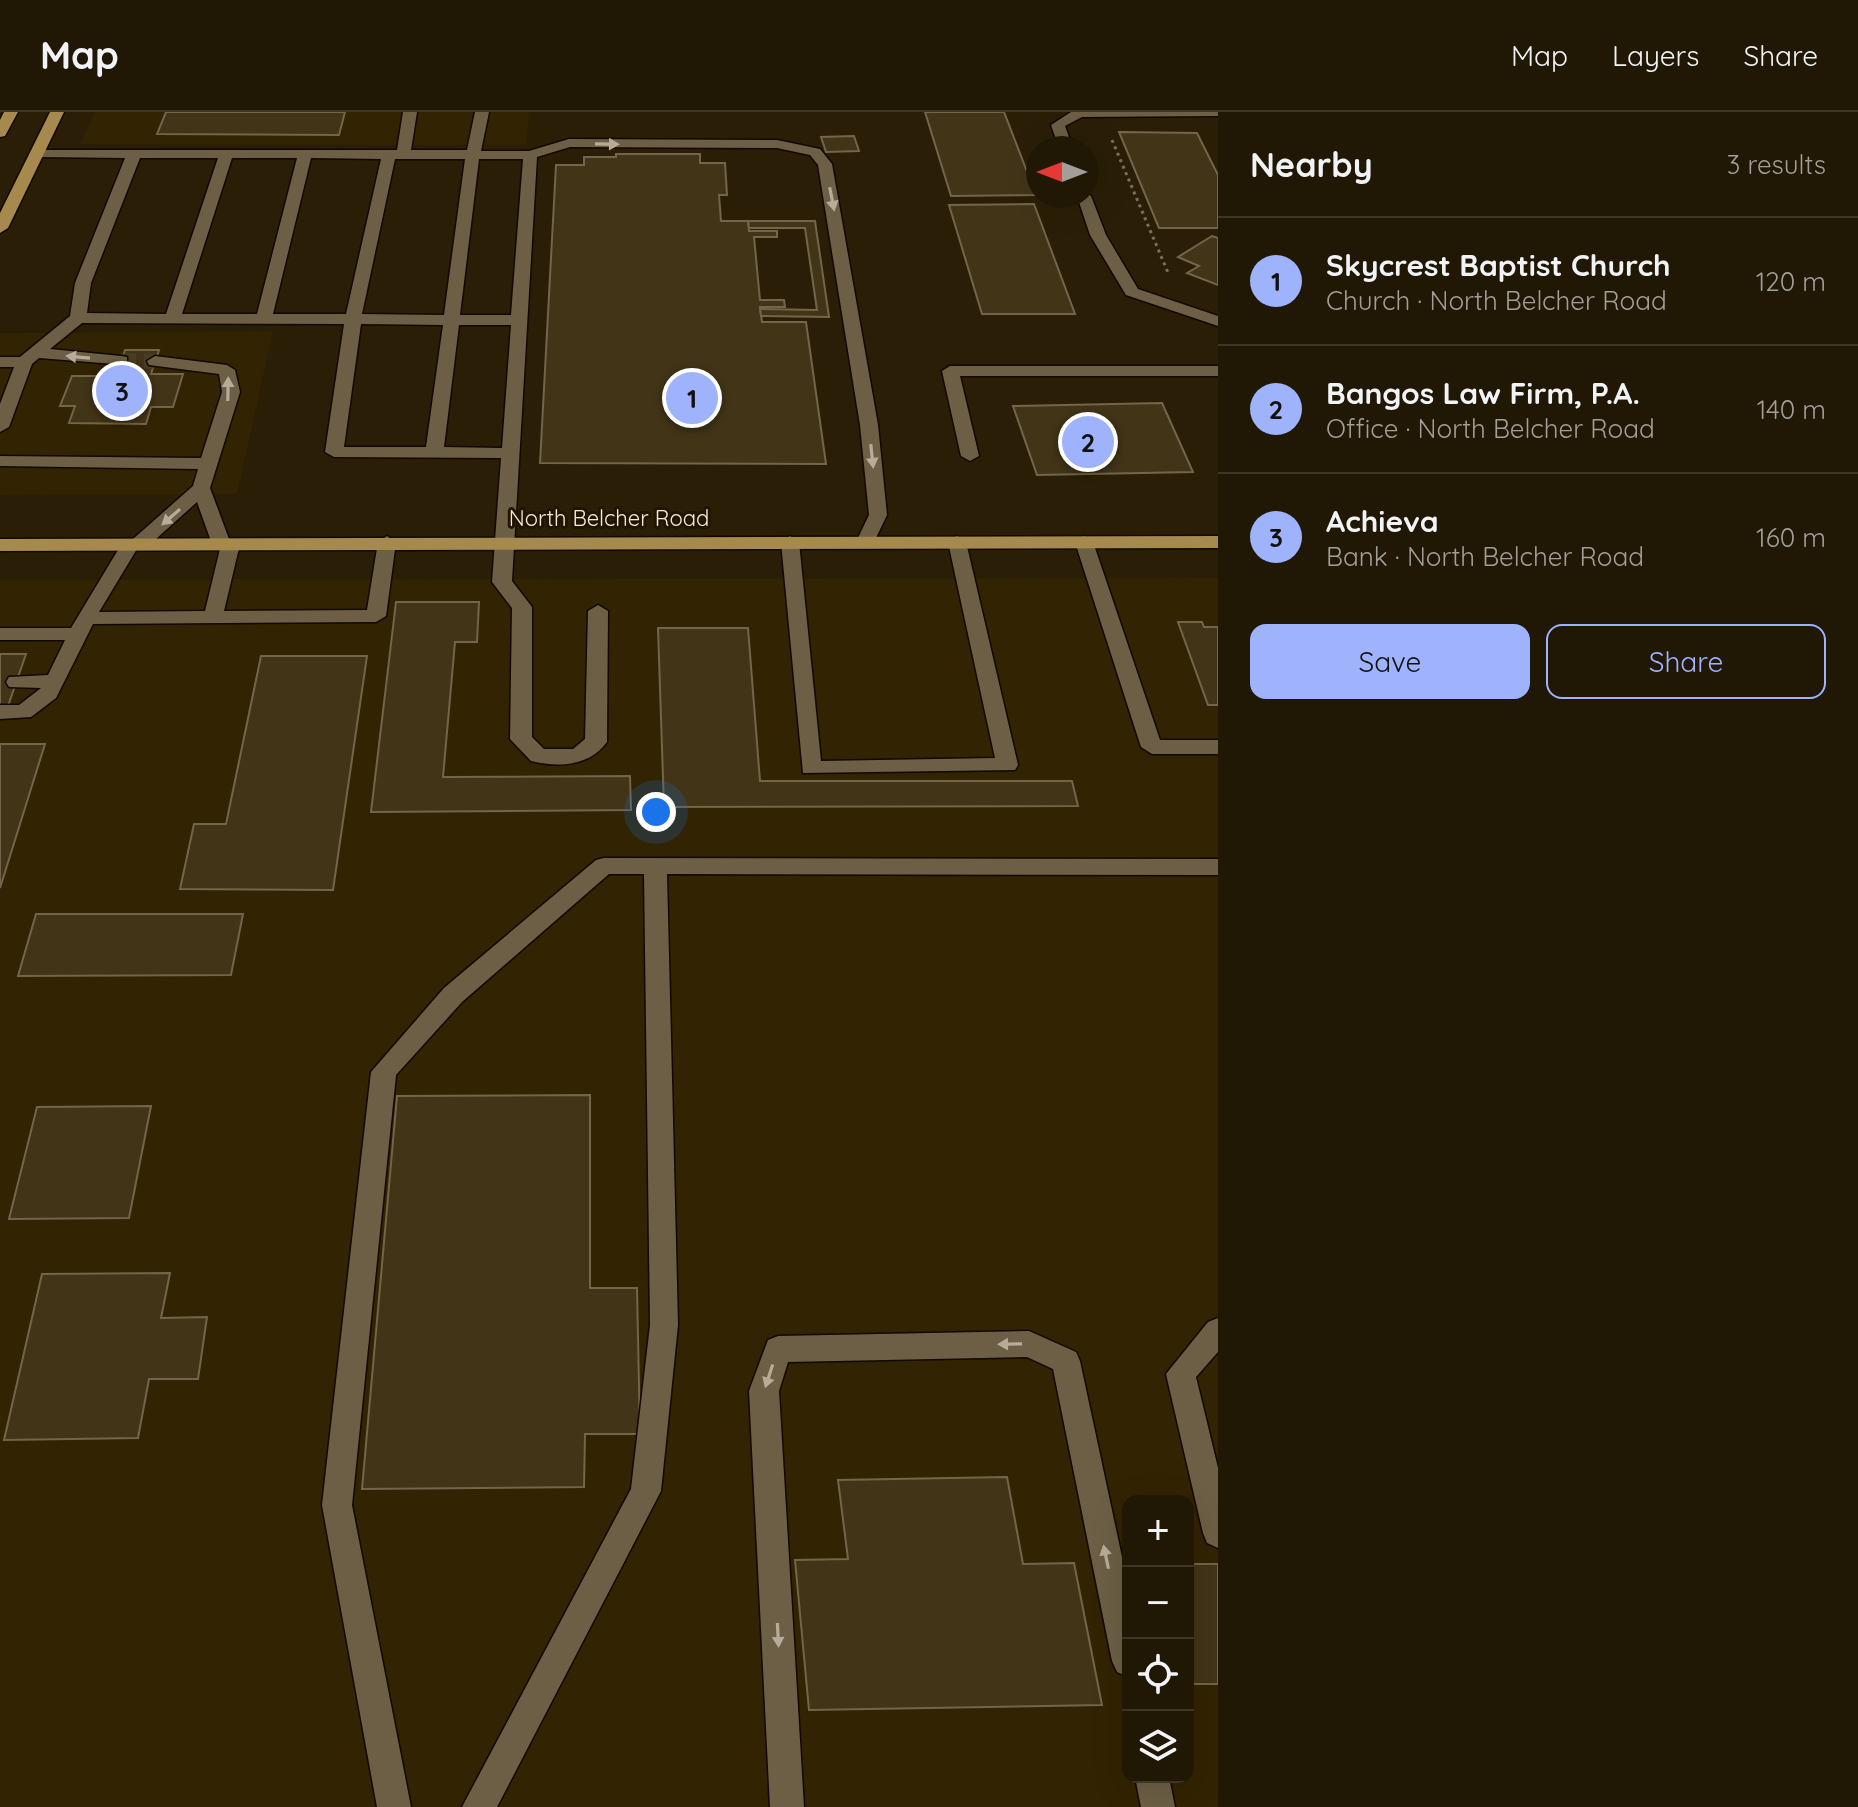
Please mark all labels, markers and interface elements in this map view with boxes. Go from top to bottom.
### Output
text: Map [40,31,119,79]
text: Map [1511,38,1568,73]
text: Layers [1612,38,1699,73]
text: Share [1743,38,1818,73]
north arrow [1026,136,1098,208]
one-way arrow [595,138,620,151]
text: Nearby [1250,143,1373,186]
text: 3 results [1727,148,1826,181]
one-way arrow [826,186,839,211]
text: Skycrest Baptist Church [1326,246,1671,284]
text: 1 [1271,265,1281,298]
text: 120 m [1756,265,1826,298]
text: Church · North Belcher Road [1326,284,1667,317]
one-way arrow [65,350,90,363]
pin: 3 [96,361,148,421]
pin: 1 [666,368,718,428]
text: Bangos Law Firm, P.A. [1326,374,1640,412]
one-way arrow [222,376,234,401]
text: 2 [1269,393,1283,426]
text: 140 m [1757,393,1826,426]
pin: 2 [1062,412,1114,472]
text: Office · North Belcher Road [1326,412,1655,445]
one-way arrow [866,443,879,468]
text: Achieva [1326,502,1439,540]
street label: North Belcher Road [509,504,709,532]
one-way arrow [161,507,180,525]
text: 3 [1269,521,1283,554]
text: 160 m [1756,521,1826,554]
text: Bank · North Belcher Road [1326,540,1644,573]
button: Save [1250,624,1530,699]
button: Share [1546,624,1826,699]
your location [636,792,676,832]
one-way arrow [997,1338,1022,1350]
one-way arrow [762,1364,775,1388]
map controls [1122,1495,1194,1783]
button: + [1122,1495,1194,1567]
one-way arrow [1100,1544,1112,1569]
button: − [1122,1567,1194,1639]
one-way arrow [771,1622,784,1648]
button: locate [1122,1639,1194,1711]
button: layers [1122,1711,1194,1783]

